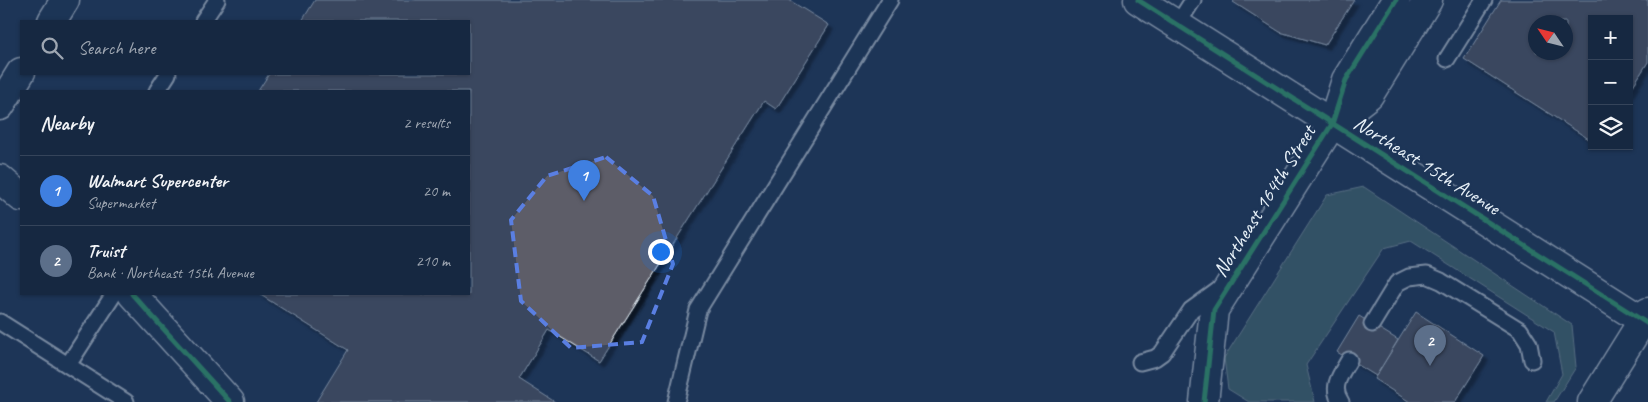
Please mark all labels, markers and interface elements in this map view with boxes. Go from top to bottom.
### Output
north arrow [1528,15,1573,60]
map controls [1588,15,1633,150]
button: + [1588,15,1633,60]
search box [20,20,470,75]
icon: search [38,34,66,62]
text: Search here [78,36,155,60]
button: − [1588,60,1633,105]
button: layers [1588,105,1633,150]
text: Nearby [40,110,93,136]
street label: Northeast 15th Avenue [1349,110,1506,221]
text: 2 results [403,113,450,133]
street label: Northeast 164th Street [1207,119,1322,282]
pin: 1 [568,160,600,201]
text: Walmart Supercenter [87,169,228,193]
text: 1 [52,181,60,201]
text: 20 m [423,181,450,201]
text: Supermarket [87,193,155,213]
text: Truist [87,239,125,263]
your location [648,239,674,265]
text: 2 [52,251,60,271]
text: 210 m [416,251,450,271]
text: Bank · Northeast 15th Avenue [87,263,254,283]
pin: 2 [1414,325,1446,366]

